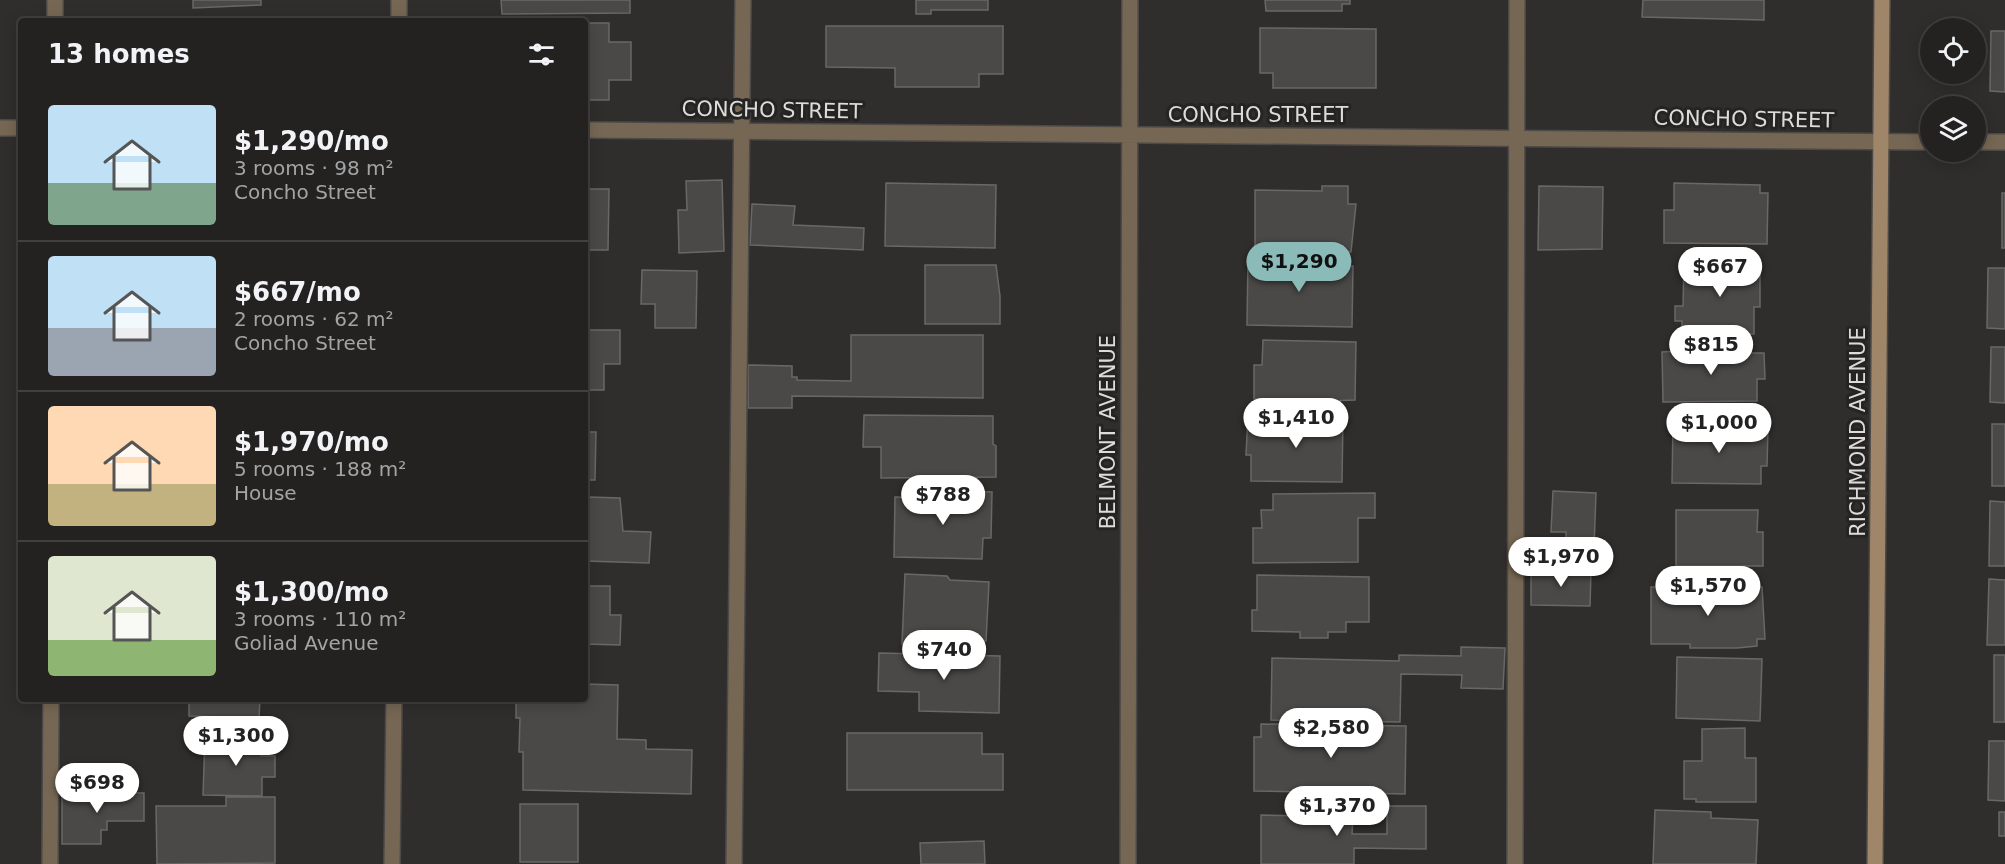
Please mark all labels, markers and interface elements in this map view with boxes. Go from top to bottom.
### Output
map controls [1920,18,1986,162]
button: locate [1920,18,1986,84]
icon: filters [525,38,558,71]
text: 13 homes [48,39,190,69]
street label: CONCHO STREET [681,96,863,124]
button: layers [1920,96,1986,162]
street label: CONCHO STREET [1168,103,1349,127]
street label: CONCHO STREET [1653,105,1835,133]
text: $1,290/mo [234,126,389,156]
icon: home [96,129,168,201]
text: 3 rooms · 98 m² [234,156,394,180]
text: Concho Street [234,180,376,204]
pin: $1,290 [1250,242,1348,293]
pin: $667 [1684,247,1756,298]
text: $1,290 [1260,249,1338,273]
text: $667 [1692,254,1748,278]
text: $667/mo [234,277,361,307]
icon: home [96,280,168,352]
text: 2 rooms · 62 m² [234,307,394,331]
pin: $815 [1675,325,1747,376]
street label: RICHMOND AVENUE [1846,327,1870,537]
text: Concho Street [234,331,376,355]
text: $815 [1683,332,1739,356]
street label: BELMONT AVENUE [1096,335,1120,529]
pin: $1,410 [1247,398,1345,449]
pin: $1,000 [1670,403,1768,454]
text: $1,410 [1257,405,1335,429]
text: $1,000 [1680,410,1758,434]
text: $1,970/mo [234,427,389,457]
icon: home [96,430,168,502]
text: 5 rooms · 188 m² [234,457,406,481]
pin: $788 [907,475,979,526]
text: House [234,481,297,505]
text: $788 [915,482,971,506]
pin: $1,970 [1512,537,1610,588]
text: $1,970 [1522,544,1600,568]
pin: $1,570 [1659,566,1757,617]
text: $1,570 [1669,573,1747,597]
text: $1,300/mo [234,577,389,607]
icon: home [96,580,168,652]
text: 3 rooms · 110 m² [234,607,406,631]
pin: $740 [908,630,980,681]
text: Goliad Avenue [234,631,378,655]
text: $740 [916,637,972,661]
pin: $2,580 [1282,708,1380,759]
text: $2,580 [1292,715,1370,739]
pin: $1,300 [187,716,285,767]
text: $1,300 [197,723,275,747]
pin: $698 [61,763,133,814]
text: $698 [69,770,125,794]
pin: $1,370 [1288,786,1386,837]
text: $1,370 [1298,793,1376,817]

